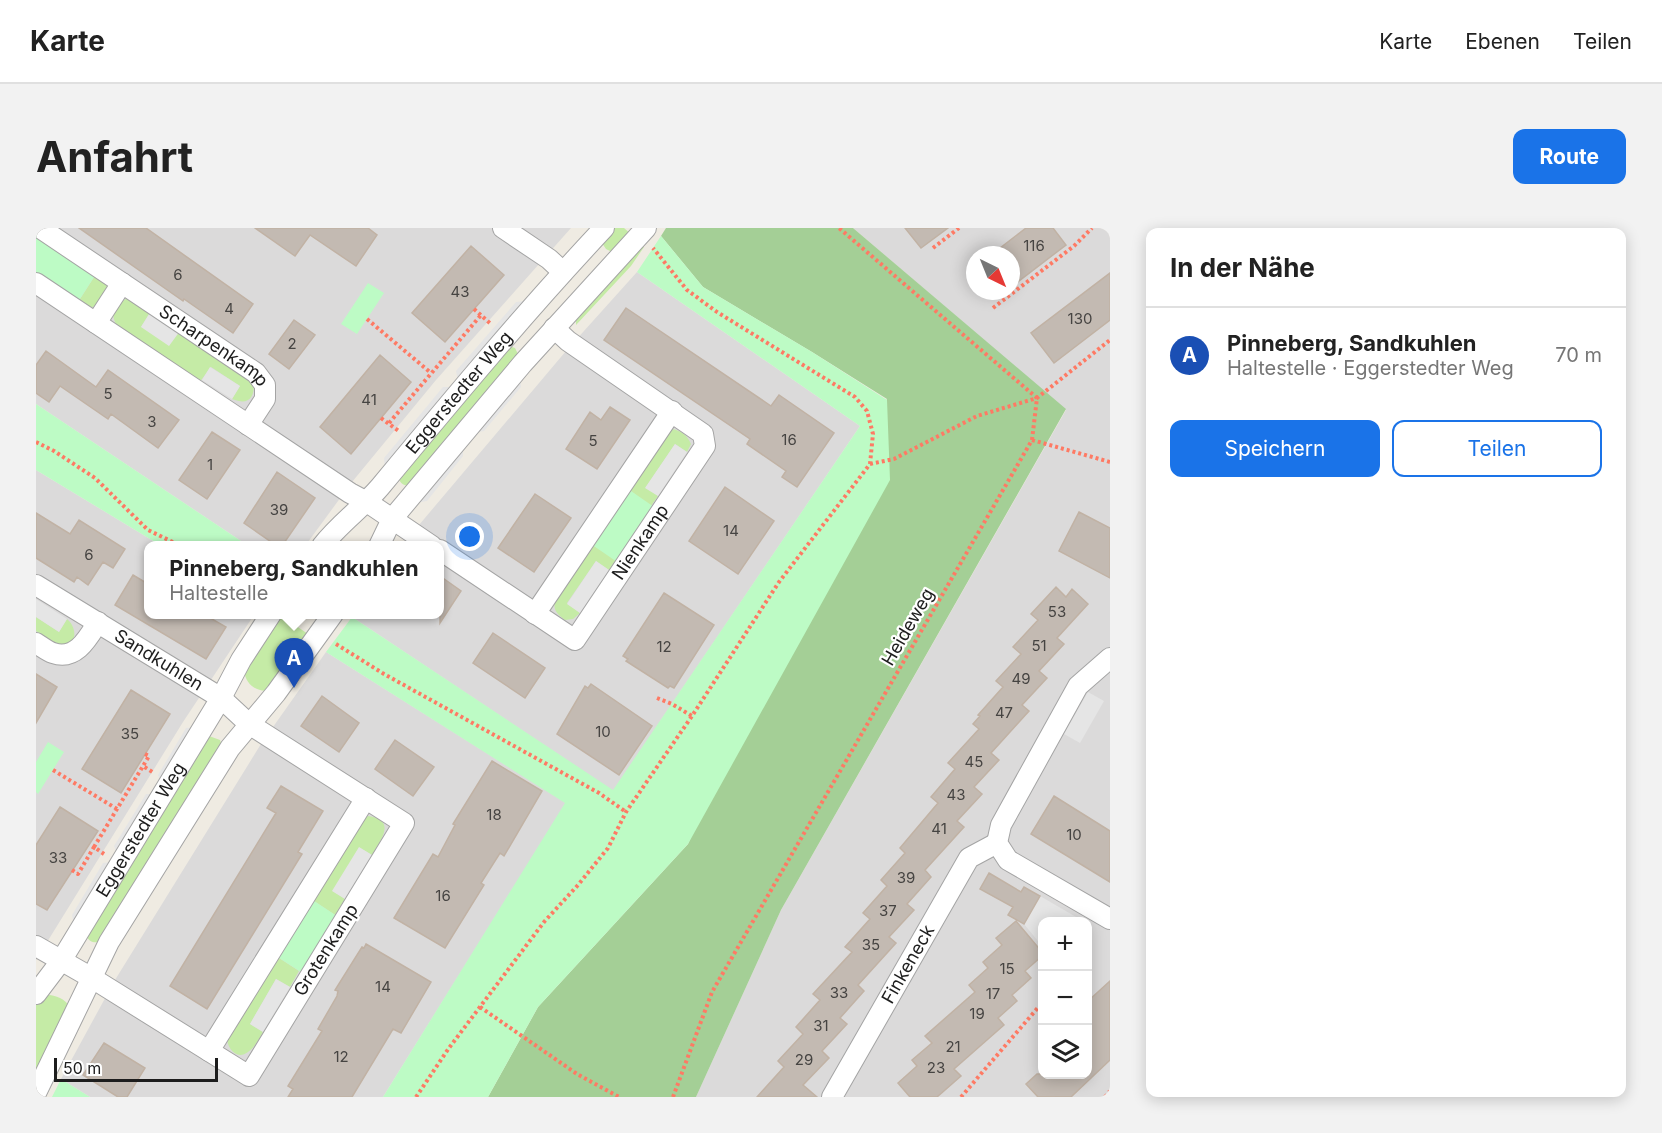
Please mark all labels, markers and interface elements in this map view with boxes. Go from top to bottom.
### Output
text: Karte [30,24,105,58]
text: Karte [1379,29,1432,54]
text: Ebenen [1465,29,1540,54]
text: Teilen [1573,29,1632,54]
button: Route [1513,129,1626,184]
text: Anfahrt [36,131,193,182]
house number: 116 [1023,236,1045,255]
north arrow [966,246,1020,300]
text: In der Nähe [1170,252,1315,283]
house number: 6 [173,265,183,284]
house number: 43 [451,282,469,301]
house number: 4 [224,299,234,318]
street label: Scharpenkamp [155,300,273,390]
house number: 130 [1068,309,1092,328]
street label: Eggerstedter Weg [401,327,516,458]
text: Pinneberg, Sandkuhlen [1227,330,1477,356]
house number: 2 [287,334,297,353]
text: A [1182,343,1197,367]
text: 70 m [1555,343,1602,367]
text: Haltestelle · Eggerstedter Weg [1227,356,1514,380]
house number: 5 [103,384,113,403]
house number: 41 [361,390,377,409]
house number: 3 [147,412,157,431]
button: Speichern [1170,420,1380,477]
button: Teilen [1392,420,1602,477]
house number: 16 [781,430,797,449]
house number: 5 [588,431,598,450]
house number: 1 [207,455,213,474]
house number: 39 [270,500,288,519]
street label: Nienkamp [608,500,673,583]
house number: 14 [723,521,739,540]
your location [455,522,484,551]
popup [144,541,444,619]
house number: 6 [84,545,94,564]
text: Pinneberg, Sandkuhlen [169,555,419,581]
text: Haltestelle [169,581,268,605]
street label: Heideweg [877,585,938,669]
house number: 53 [1048,602,1066,621]
street label: Sandkuhlen [111,625,207,695]
house number: 51 [1031,636,1047,655]
house number: 12 [656,637,672,656]
pin: A [274,638,314,688]
house number: 49 [1012,669,1031,688]
house number: 47 [995,703,1013,722]
house number: 10 [595,722,611,741]
house number: 35 [121,724,139,743]
house number: 45 [965,752,983,771]
street label: Eggerstedter Weg [91,758,189,901]
house number: 43 [947,785,965,804]
house number: 18 [486,805,502,824]
house number: 41 [931,819,947,838]
house number: 10 [1066,825,1082,844]
house number: 33 [49,848,67,867]
house number: 39 [897,868,915,887]
house number: 16 [435,886,451,905]
street label: Grotenkamp [289,900,362,1000]
house number: 37 [879,901,897,920]
map controls [1038,917,1092,1079]
button: + [1038,917,1092,971]
street label: Finkeneck [877,921,938,1007]
house number: 35 [862,935,880,954]
house number: 15 [999,959,1015,978]
button: − [1038,971,1092,1025]
house number: 14 [375,977,391,996]
house number: 33 [830,983,848,1002]
house number: 17 [986,984,1000,1003]
house number: 19 [969,1004,985,1023]
house number: 31 [813,1016,829,1035]
button: layers [1038,1025,1092,1079]
house number: 21 [945,1037,961,1056]
house number: 12 [333,1047,349,1066]
house number: 29 [795,1050,813,1069]
scale bar [54,1055,218,1082]
text: 50 m [63,1058,101,1078]
house number: 23 [927,1058,945,1077]

